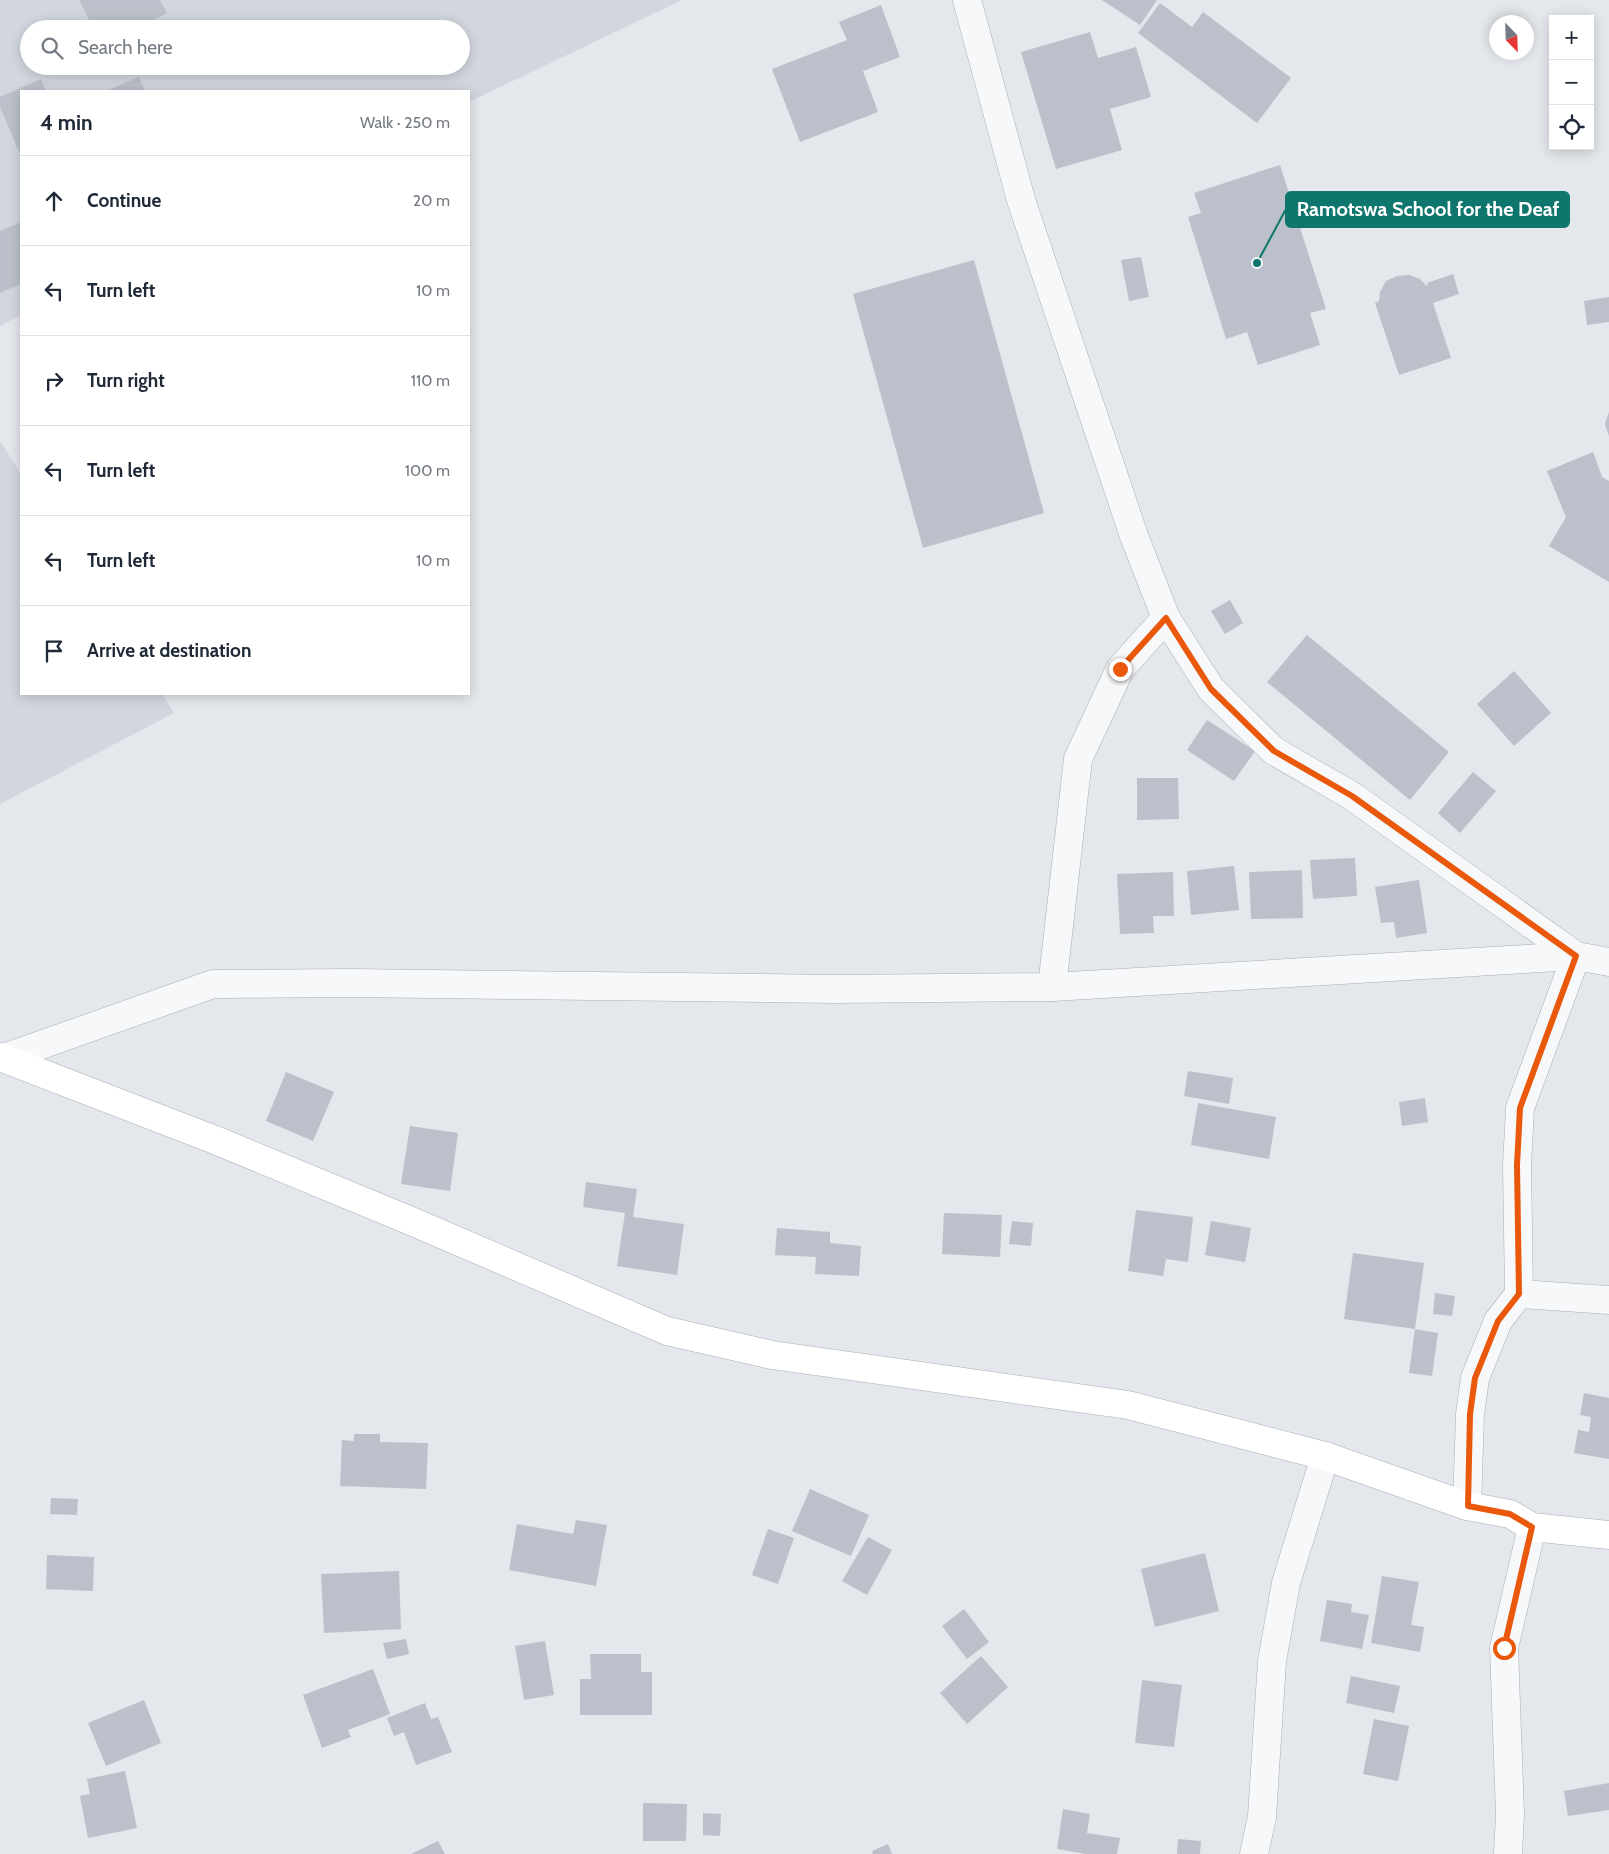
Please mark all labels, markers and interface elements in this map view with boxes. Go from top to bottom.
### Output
north arrow [1489,15,1534,60]
map controls [1549,15,1594,150]
button: + [1549,15,1594,60]
search box [20,20,470,75]
icon: search [38,34,66,62]
text: Search here [78,36,172,59]
button: − [1549,60,1594,105]
button: locate [1549,105,1594,150]
text: 4 min [40,110,93,135]
text: Walk · 250 m [360,113,450,132]
icon: ahead [40,187,68,215]
text: Continue [87,189,161,212]
text: 20 m [413,191,450,210]
callout: Ramotswa School for the Deaf [1286,192,1569,227]
text: Ramotswa School for the Deaf [1297,197,1560,221]
icon: left [40,277,68,305]
text: Turn left [87,279,155,302]
text: 10 m [416,281,450,300]
icon: right [40,367,68,395]
text: Turn right [87,369,165,392]
text: 110 m [411,371,450,390]
icon: left [40,457,68,485]
text: Turn left [87,459,155,482]
text: 100 m [405,461,450,480]
icon: left [40,547,68,575]
text: Turn left [87,549,155,572]
text: 10 m [416,551,450,570]
icon: arrive [40,637,68,665]
text: Arrive at destination [87,639,251,662]
route end [1109,658,1132,681]
route start [1493,1637,1516,1660]

